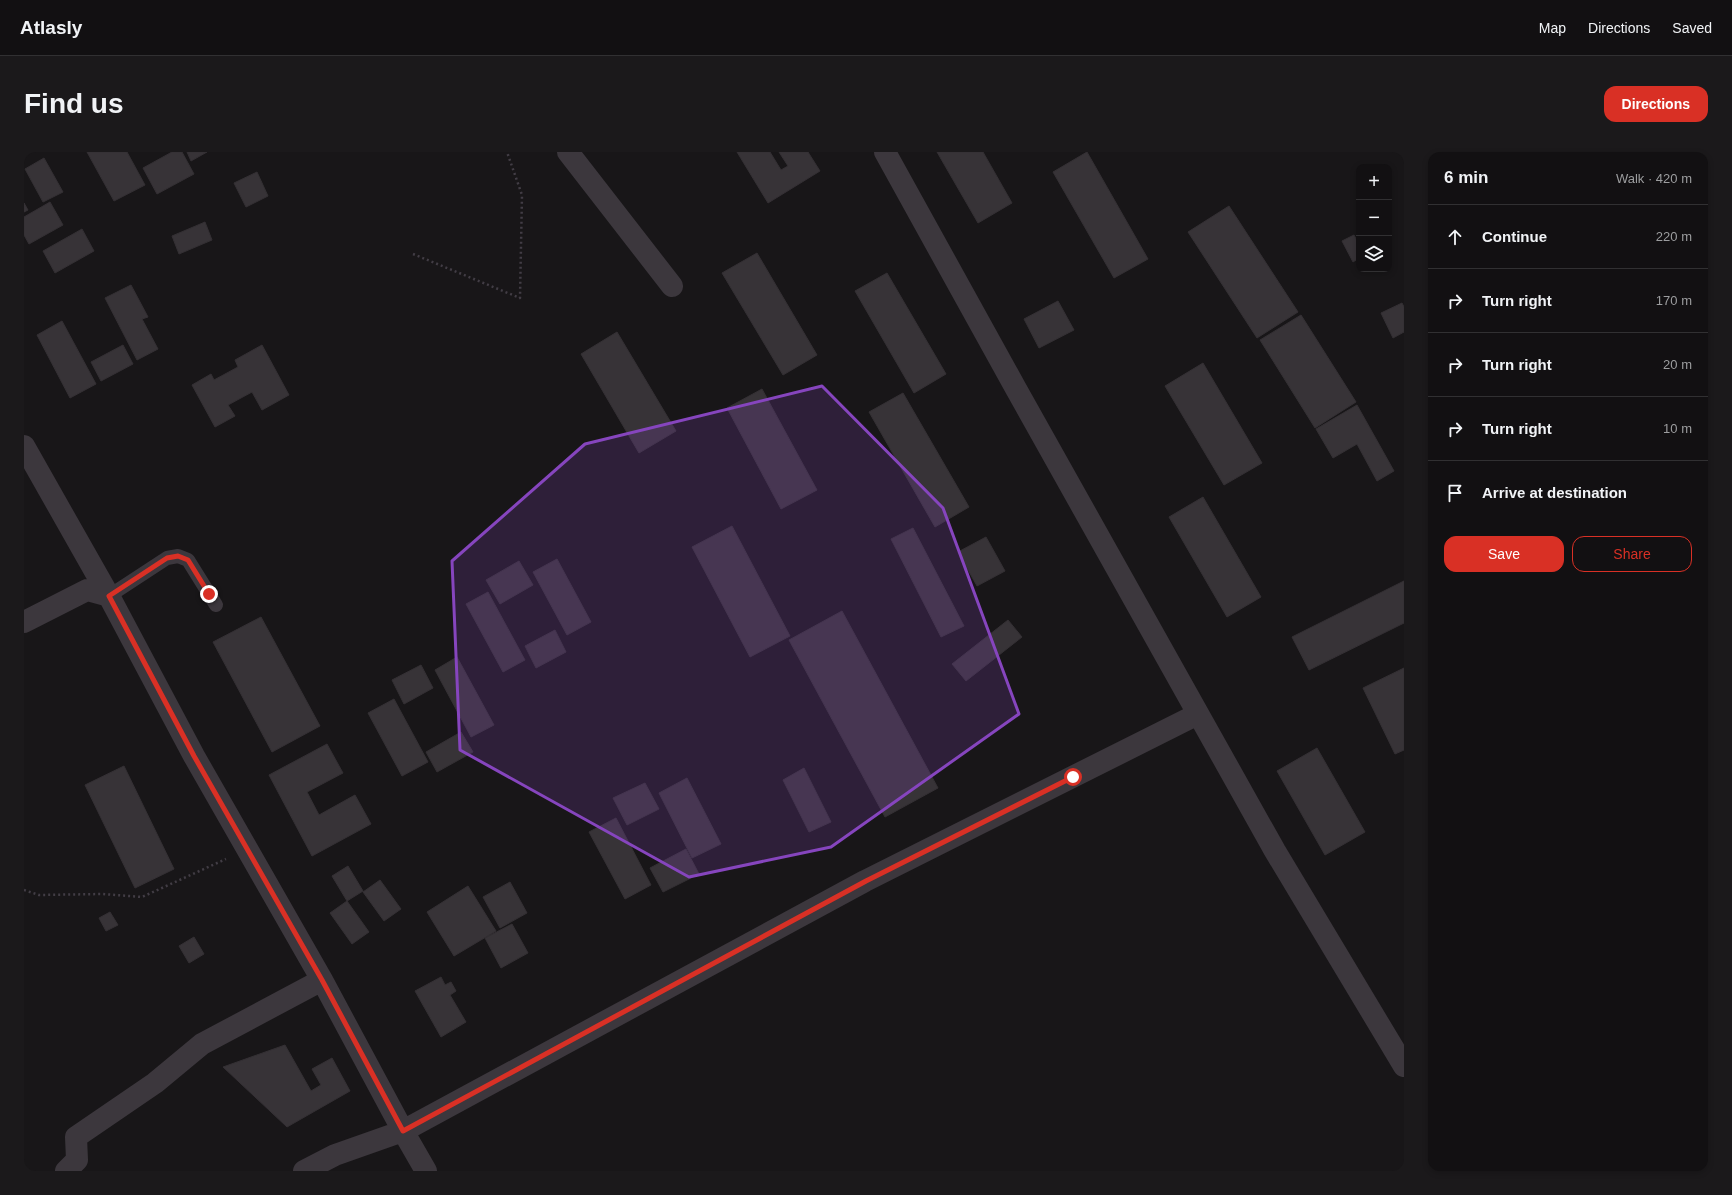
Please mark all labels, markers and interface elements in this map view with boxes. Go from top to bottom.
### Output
text: Atlasly [20,17,82,38]
text: Map [1539,20,1566,36]
text: Directions [1588,20,1650,36]
text: Saved [1672,20,1712,36]
button: Directions [1604,86,1708,122]
text: Find us [24,88,124,119]
map controls [1356,164,1392,272]
button: + [1356,164,1392,200]
text: 6 min [1444,168,1488,187]
text: Walk · 420 m [1616,171,1692,186]
button: − [1356,200,1392,236]
icon: ahead [1444,226,1466,248]
text: Continue [1482,228,1547,245]
text: 220 m [1656,229,1692,244]
button: layers [1356,236,1392,272]
icon: right [1444,290,1466,312]
text: Turn right [1482,292,1552,309]
text: 170 m [1656,293,1692,308]
icon: right [1444,354,1466,376]
text: Turn right [1482,356,1552,373]
text: 20 m [1663,357,1692,372]
icon: right [1444,418,1466,440]
text: Turn right [1482,420,1552,437]
text: 10 m [1663,421,1692,436]
icon: arrive [1444,482,1466,504]
text: Arrive at destination [1482,484,1627,501]
button: Save [1444,536,1564,572]
button: Share [1572,536,1692,572]
route end [200,585,218,603]
route start [1064,768,1082,786]

